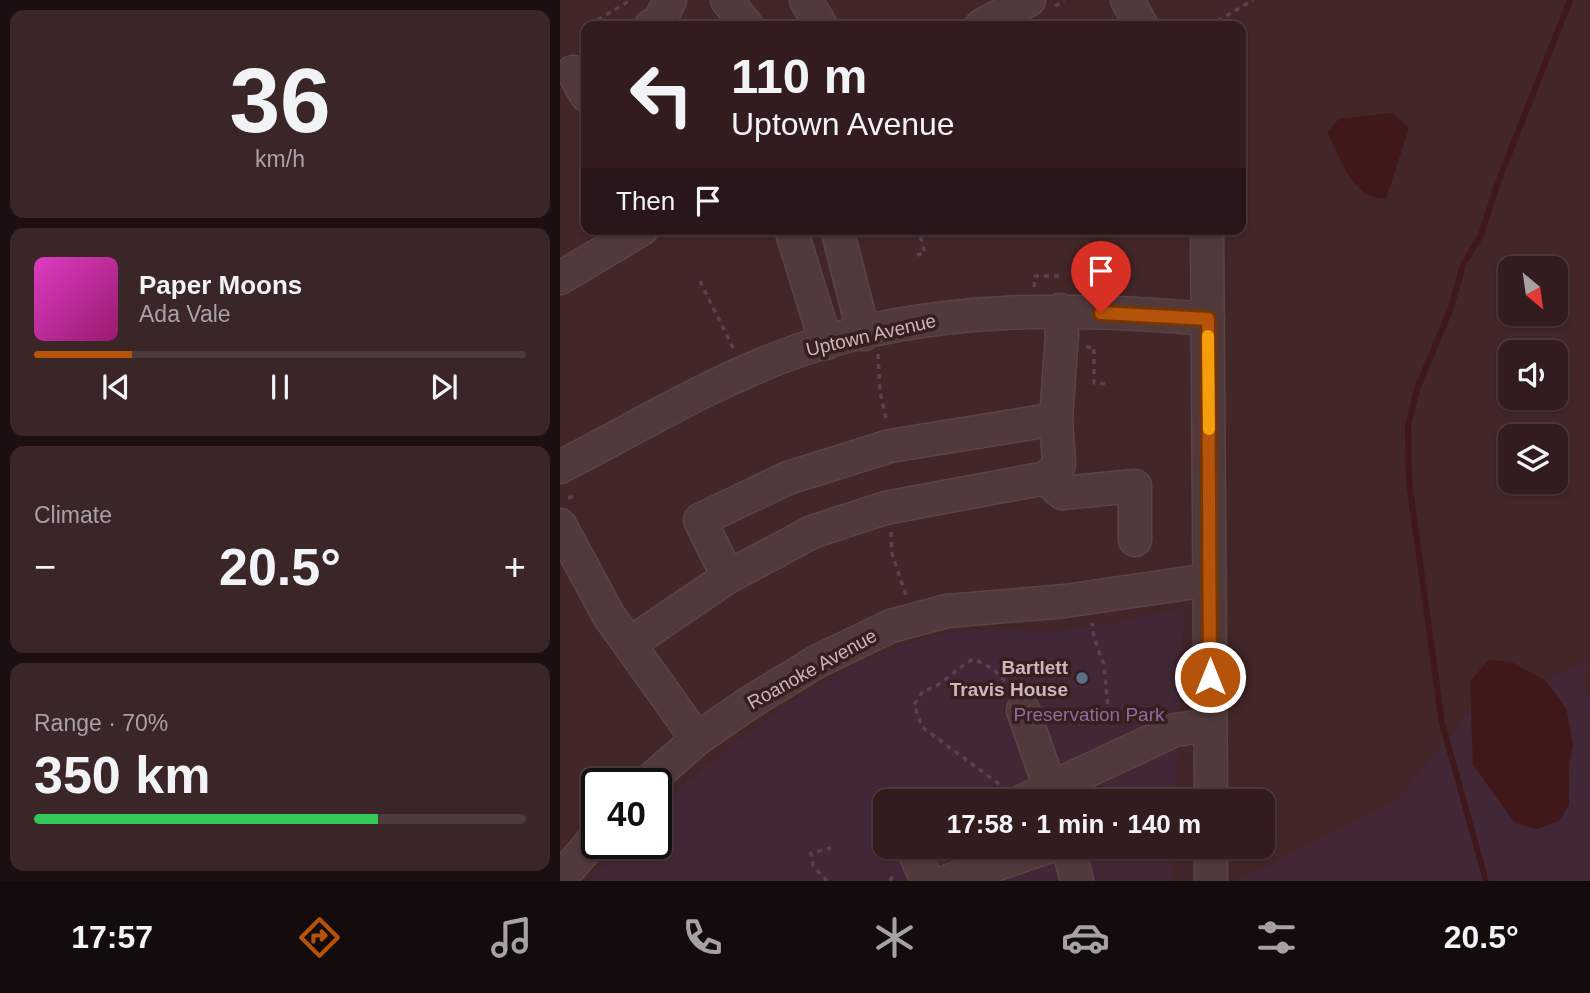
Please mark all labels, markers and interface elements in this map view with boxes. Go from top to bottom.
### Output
icon: left [616,49,707,140]
text: 110 m [731,49,867,103]
text: 36 [229,50,331,151]
text: Uptown Avenue [731,106,955,142]
text: km/h [255,146,305,172]
icon: arrive [689,182,727,220]
text: Then [616,186,675,216]
pin [1071,241,1131,313]
icon: arrive [1082,252,1120,290]
north arrow [1498,256,1568,326]
map controls [1498,256,1568,494]
text: Paper Moons [139,270,302,300]
text: Ada Vale [139,301,231,327]
street label: Uptown Avenue [804,310,938,360]
button: sound [1498,340,1568,410]
icon: previous [97,368,135,406]
icon: pause [261,368,299,406]
icon: next [425,368,463,406]
button: layers [1498,424,1568,494]
text: Climate [34,502,112,528]
text: 20.5° [219,538,341,596]
text: − [34,546,56,588]
text: + [504,546,526,588]
street label: Roanoke Avenue [744,625,880,713]
position arrow [1173,640,1247,714]
place label: Bartlett Travis House [950,657,1069,700]
marker: Bartlett Travis House [1074,670,1090,686]
park label: Preservation Park [1013,704,1165,725]
text: Range · 70% [34,710,168,736]
text: 350 km [34,746,210,804]
speed limit sign: 40 [581,768,672,859]
text: 17:58 · 1 min · 140 m [947,809,1201,839]
icon: directions [295,913,344,962]
icon: music [487,913,536,962]
icon: phone [678,913,727,962]
icon: climate [870,913,919,962]
icon: car [1061,913,1110,962]
icon: filters [1252,913,1301,962]
text: 17:57 [71,919,153,955]
text: 20.5° [1444,919,1519,955]

